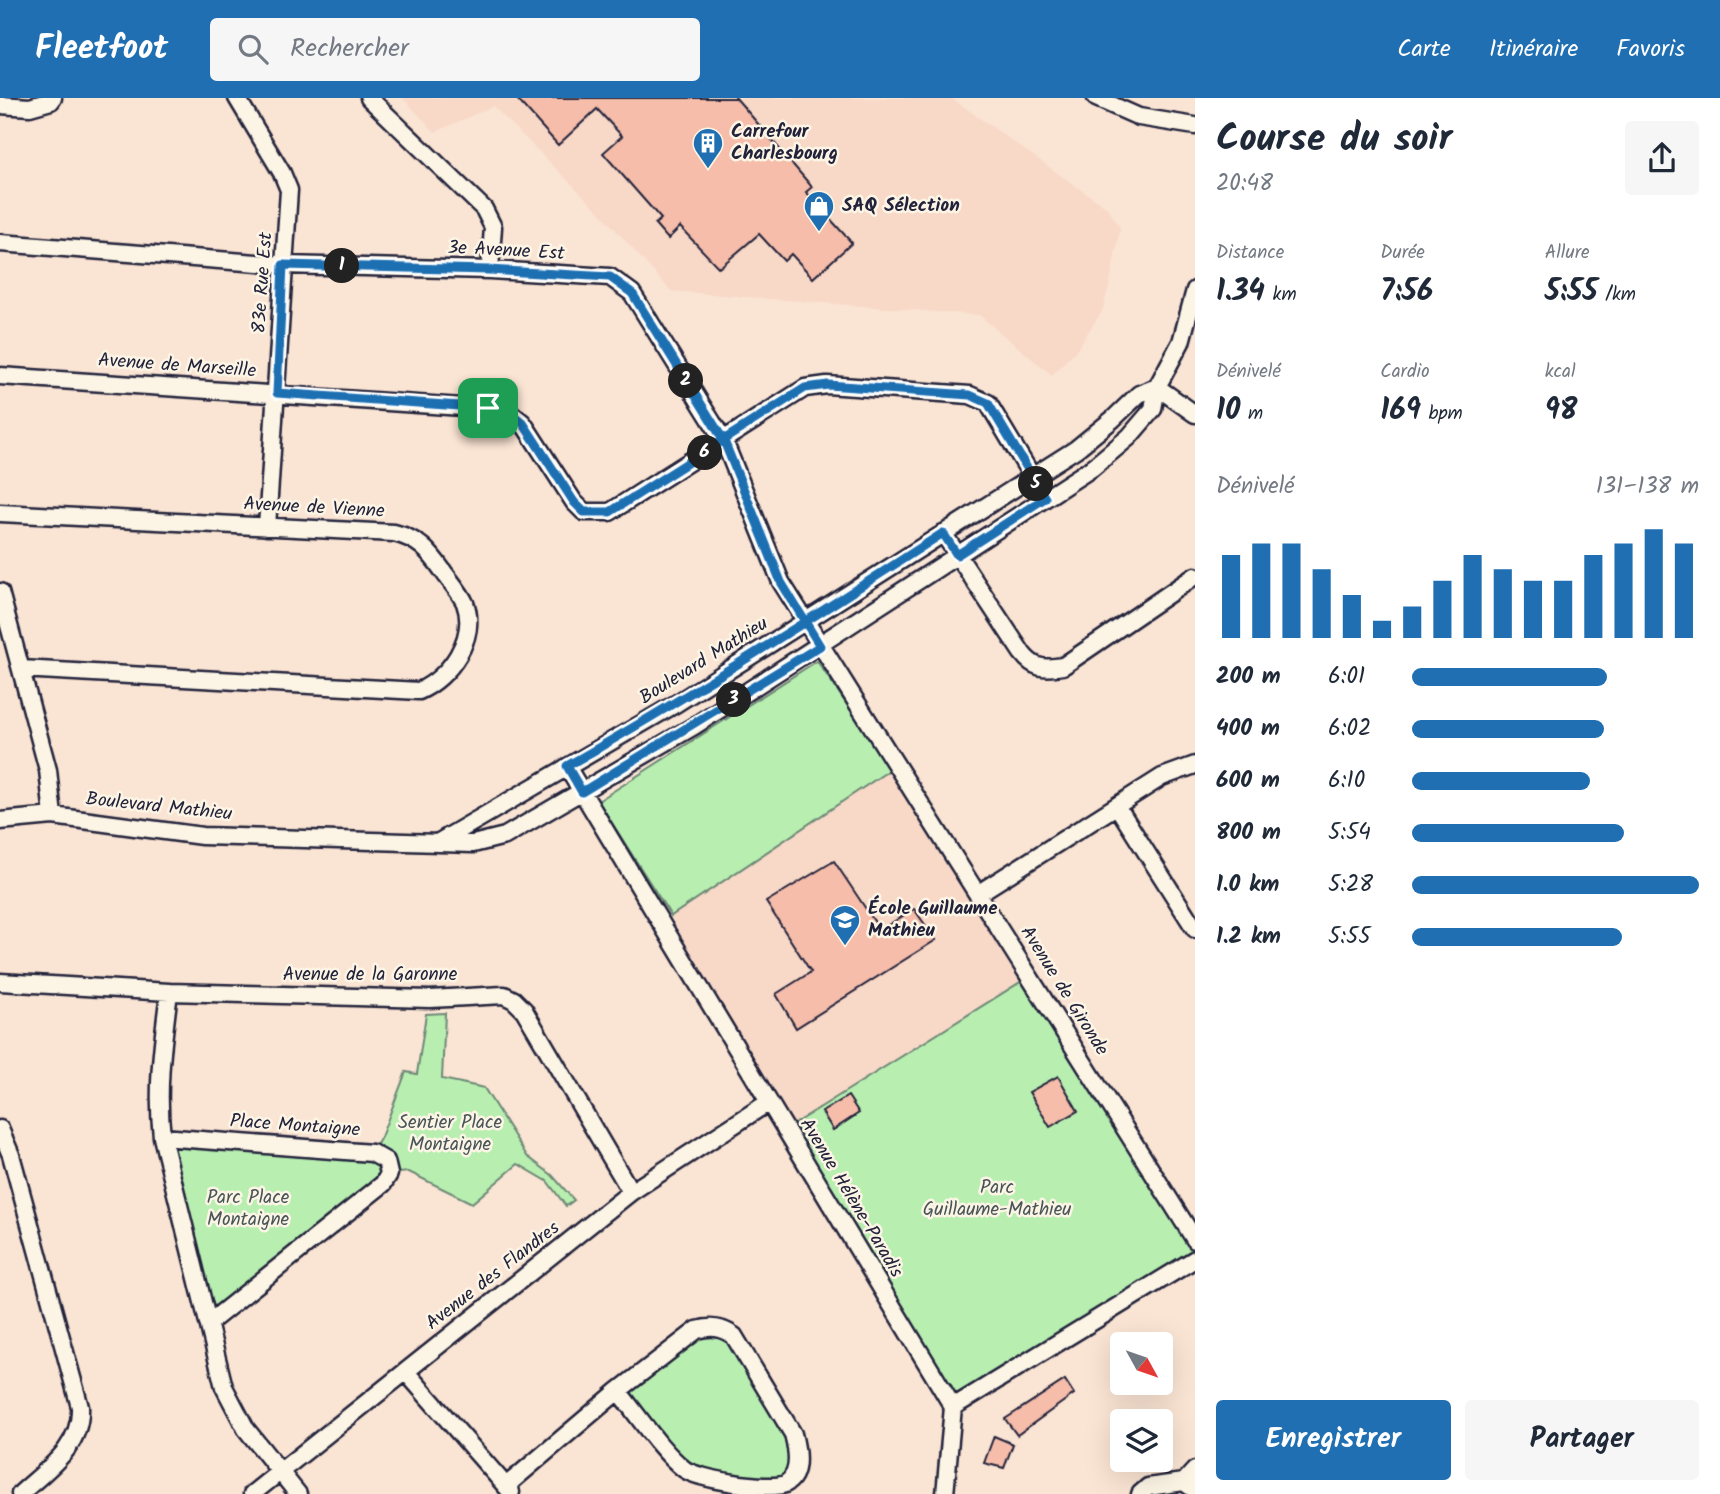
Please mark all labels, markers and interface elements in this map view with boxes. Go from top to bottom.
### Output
search box [210,18,700,81]
text: Fleetfoot [35,23,168,76]
text: Rechercher [290,28,409,70]
icon: search [234,30,272,68]
text: Carte [1397,30,1451,69]
text: Itinéraire [1489,30,1578,69]
text: Favoris [1616,30,1685,69]
text: Course du soir [1216,110,1452,170]
place label: Carrefour Charlesbourg [731,117,838,169]
button: share [1625,121,1699,195]
building icon: Carrefour Charlesbourg [691,126,725,170]
text: 20:48 [1216,166,1273,202]
shop icon: SAQ Sélection [802,189,836,233]
place label: SAQ Sélection [842,191,960,221]
street label: 83e Rue Est [244,231,282,335]
street label: 3e Avenue Est [447,233,566,269]
text: Distance [1216,238,1284,268]
text: Durée [1380,238,1425,268]
text: Allure [1545,238,1590,268]
pin: 1 [324,248,360,284]
text: 1 [339,250,344,280]
text: 1.34 [1216,268,1265,316]
text: 7:56 [1380,268,1433,316]
text: 5:55 [1545,268,1598,316]
text: km [1265,280,1297,310]
text: /km [1598,280,1636,310]
street label: Avenue de Marseille [97,346,258,387]
text: Dénivelé [1216,357,1281,387]
text: Cardio [1380,357,1430,387]
text: kcal [1545,357,1576,387]
pin: 2 [668,364,704,398]
text: 2 [680,365,691,395]
pin [458,378,518,438]
text: 10 [1216,387,1240,435]
text: 169 [1380,387,1421,435]
text: 98 [1545,387,1578,435]
icon: arrive [469,389,507,427]
text: m [1240,399,1263,429]
text: bpm [1421,399,1463,429]
pin: 6 [688,436,722,470]
text: 6 [699,437,710,467]
pin: 5 [1018,466,1054,502]
text: 5 [1031,468,1040,498]
text: Dénivelé [1216,469,1294,505]
text: 131–138 m [1596,469,1699,505]
street label: Avenue de Vienne [243,489,386,527]
street label: Boulevard Mathieu [634,609,774,713]
text: 200 m [1216,659,1281,695]
text: 6:01 [1328,659,1365,695]
pin: 3 [716,682,752,718]
text: 3 [728,684,739,714]
text: 400 m [1216,711,1280,747]
text: 6:02 [1328,711,1371,747]
text: 600 m [1216,763,1280,799]
text: 6:10 [1328,763,1365,799]
street label: Boulevard Mathieu [84,784,234,830]
text: 800 m [1216,815,1281,851]
text: 5:54 [1328,815,1371,851]
text: 1.0 km [1216,867,1279,903]
text: 5:28 [1328,867,1373,903]
place label: École Guillaume Mathieu [868,894,997,946]
school or university icon: École Guillaume Mathieu [828,903,862,947]
text: 1.2 km [1216,919,1281,955]
text: 5:55 [1328,919,1371,955]
street label: Avenue de Gironde [1012,920,1116,1062]
street label: Avenue de la Garonne [283,960,458,990]
street label: Place Montaigne [229,1106,362,1146]
park label: Sentier Place Montaigne [398,1108,502,1160]
street label: Avenue Hélène-Paradis [791,1112,911,1284]
park label: Parc Guillaume-Mathieu [923,1173,1071,1225]
park label: Parc Place Montaigne [207,1183,290,1235]
street label: Avenue des Flandres [419,1214,567,1338]
north arrow [1110,1332,1172,1395]
map controls [1110,1332,1173,1472]
button: Enregistrer [1216,1400,1451,1480]
button: Partager [1465,1400,1699,1480]
button: layers [1110,1409,1173,1472]

